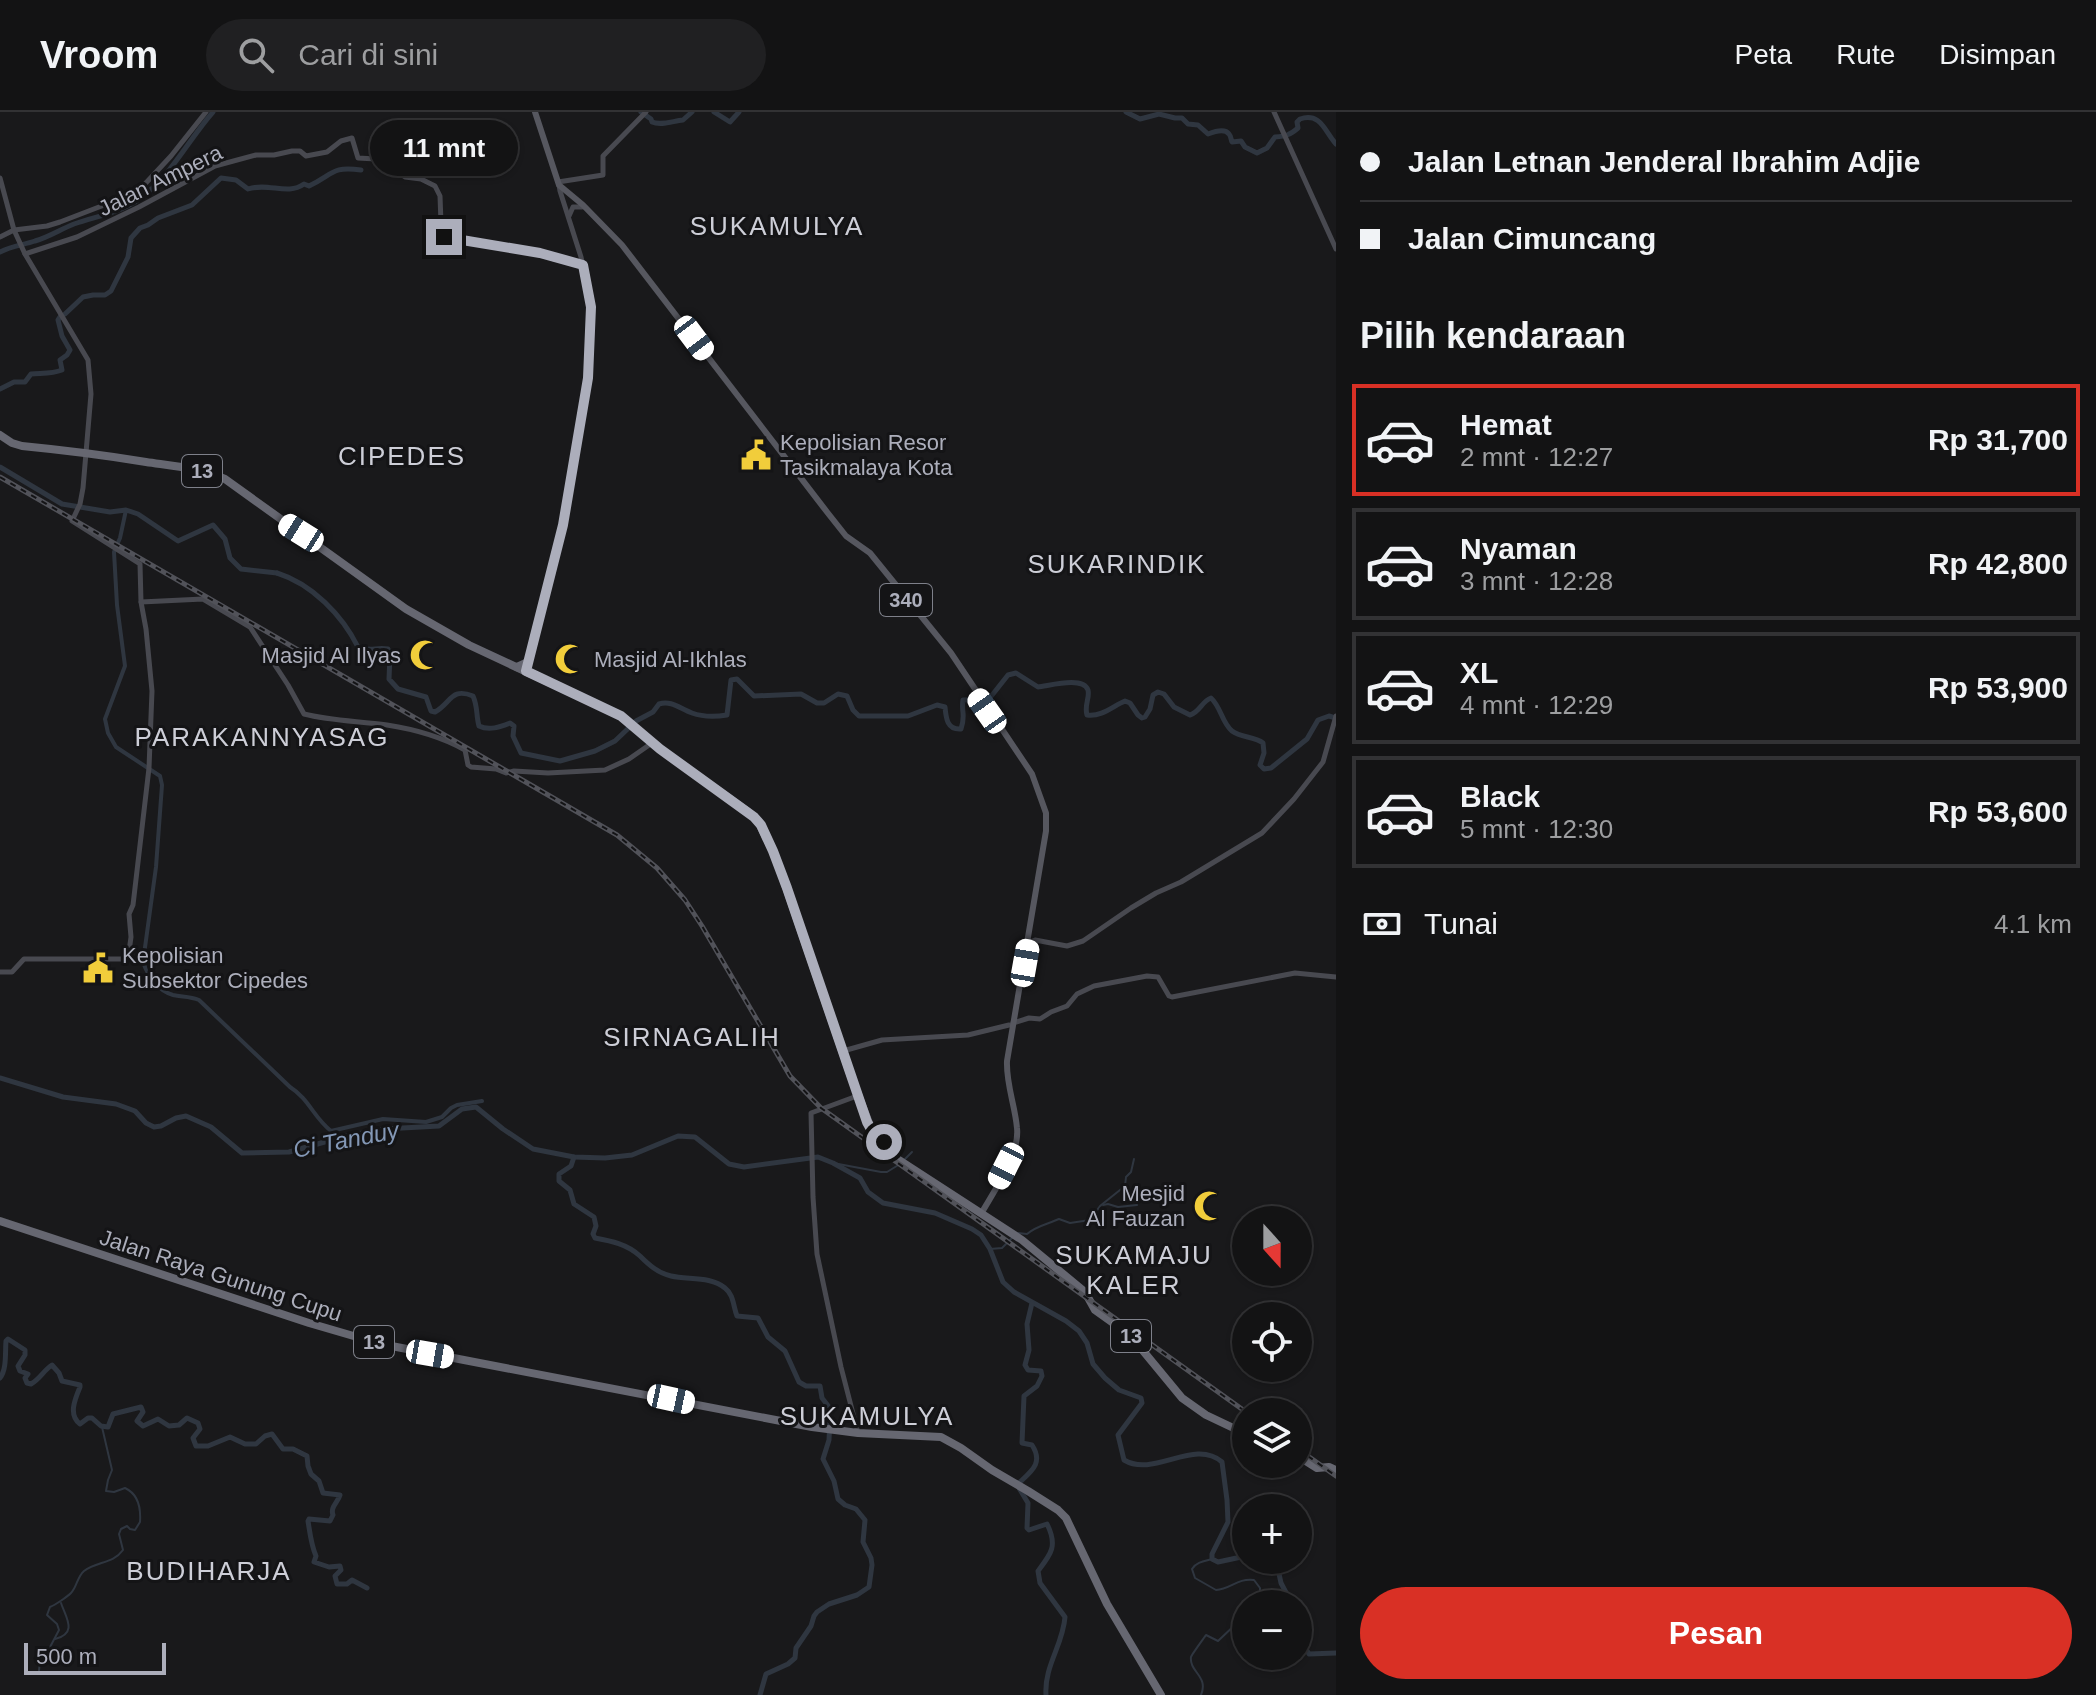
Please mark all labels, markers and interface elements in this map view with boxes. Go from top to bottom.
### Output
search box [206,19,766,91]
icon: search [234,33,278,77]
text: Vroom [40,34,158,76]
text: Cari di sini [298,38,438,71]
text: Peta [1735,39,1792,70]
text: Rute [1836,39,1895,70]
text: Disimpan [1939,39,2056,70]
callout: 11 mnt [370,121,518,177]
text: 11 mnt [403,133,485,163]
street label: Jalan Ampera [94,139,227,221]
text: Jalan Letnan Jenderal Ibrahim Adjie [1408,145,1920,178]
district label: SUKAMULYA [690,211,864,241]
route end [426,219,462,255]
text: Jalan Cimuncang [1408,222,1656,255]
car [670,312,718,364]
text: Pilih kendaraan [1360,315,1626,356]
icon: car [1364,404,1436,476]
text: Hemat [1460,408,1552,441]
text: Rp 31,700 [1928,423,2068,456]
place label: Kepolisian Resor Tasikmalaya Kota [780,430,953,480]
public building icon: Kepolisian Resor Tasikmalaya Kota [739,438,773,472]
district label: CIPEDES [338,441,466,471]
text: 2 mnt · 12:27 [1460,442,1613,472]
road number: 13 [182,455,222,487]
car [274,510,328,556]
icon: car [1364,528,1436,600]
text: Nyaman [1460,532,1577,565]
text: Rp 42,800 [1928,547,2068,580]
district label: SUKARINDIK [1028,549,1206,579]
text: 3 mnt · 12:28 [1460,566,1613,596]
road number: 340 [880,584,932,616]
mosque icon: Masjid Al Ilyas [408,638,442,672]
mosque icon: Masjid Al-Ikhlas [553,642,587,676]
place label: Masjid Al Ilyas [262,643,401,668]
place label: Masjid Al-Ikhlas [594,647,747,672]
icon: car [1364,652,1436,724]
text: XL [1460,656,1498,689]
text: Rp 53,900 [1928,671,2068,704]
car [963,684,1011,738]
text: 4 mnt · 12:29 [1460,690,1613,720]
district label: PARAKANNYASAG [135,722,389,752]
icon: car [1364,776,1436,848]
text: Black [1460,780,1540,813]
text: Rp 53,600 [1928,795,2068,828]
text: 5 mnt · 12:30 [1460,814,1613,844]
icon: cash [1360,902,1404,946]
text: Tunai [1424,907,1498,940]
text: 4.1 km [1994,909,2072,939]
car [1009,937,1041,989]
place label: Kepolisian Subsektor Cipedes [122,943,308,993]
public building icon: Kepolisian Subsektor Cipedes [81,951,115,985]
district label: SIRNAGALIH [603,1022,781,1052]
water label: Ci Tanduy [291,1116,403,1163]
route start [866,1124,902,1160]
car [984,1139,1028,1193]
place label: Mesjid Al Fauzan [1086,1181,1185,1231]
mosque icon: Mesjid Al Fauzan [1192,1189,1226,1223]
north arrow [1232,1206,1312,1286]
map controls [1232,1206,1312,1670]
street label: Jalan Raya Gunung Cupu [97,1224,345,1326]
district label: SUKAMAJU KALER [1055,1240,1213,1300]
button: locate [1232,1302,1312,1382]
road number: 13 [1111,1320,1151,1352]
road number: 13 [354,1326,394,1358]
car [404,1338,456,1370]
car [645,1382,697,1416]
button: layers [1232,1398,1312,1478]
district label: SUKAMULYA [780,1401,954,1431]
button: + [1232,1494,1312,1574]
district label: BUDIHARJA [126,1556,292,1586]
button: Pesan [1360,1587,2072,1679]
button: − [1232,1590,1312,1670]
scale bar [24,1639,166,1675]
text: 500 m [36,1644,97,1669]

